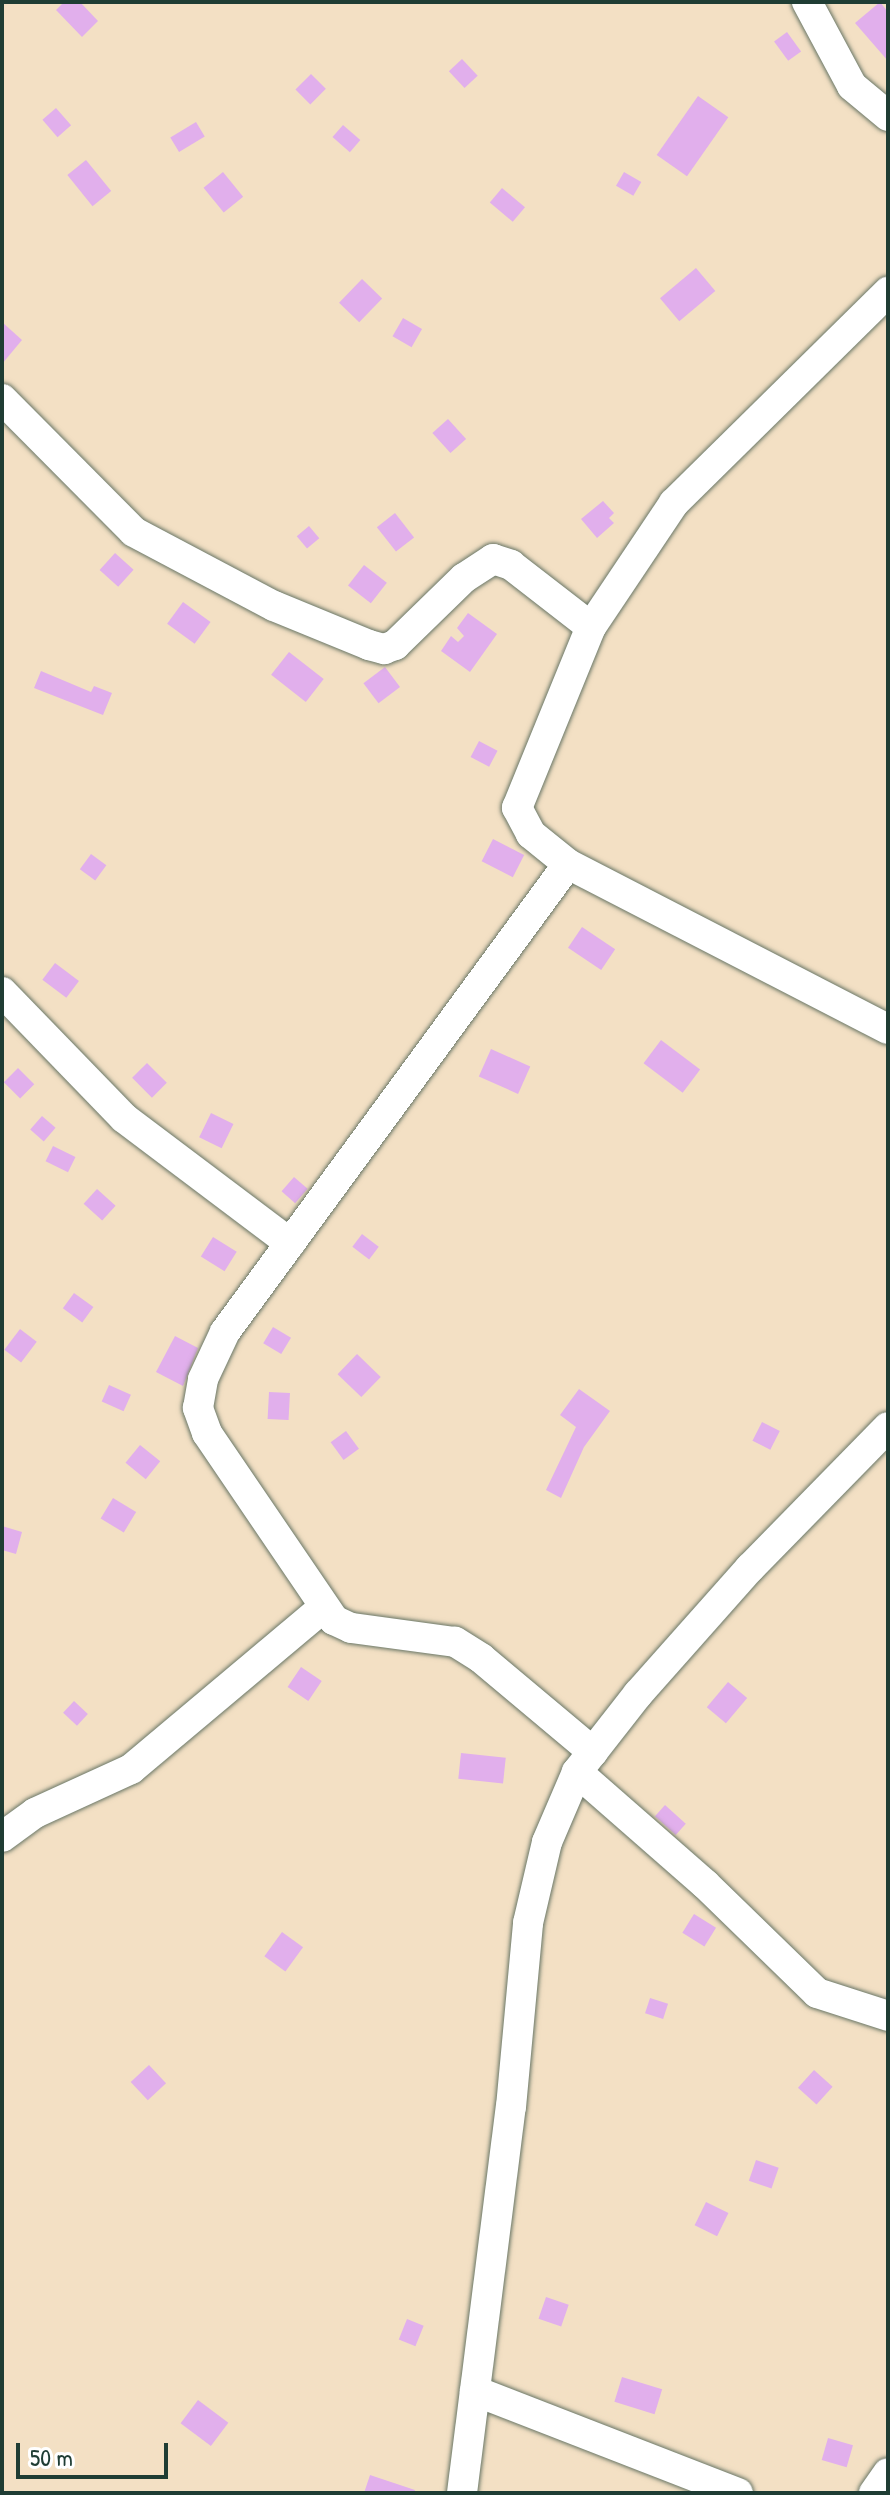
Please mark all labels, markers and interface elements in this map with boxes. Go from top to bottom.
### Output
scale bar [20,2427,172,2477]
text: 50 m [30,2441,73,2473]

